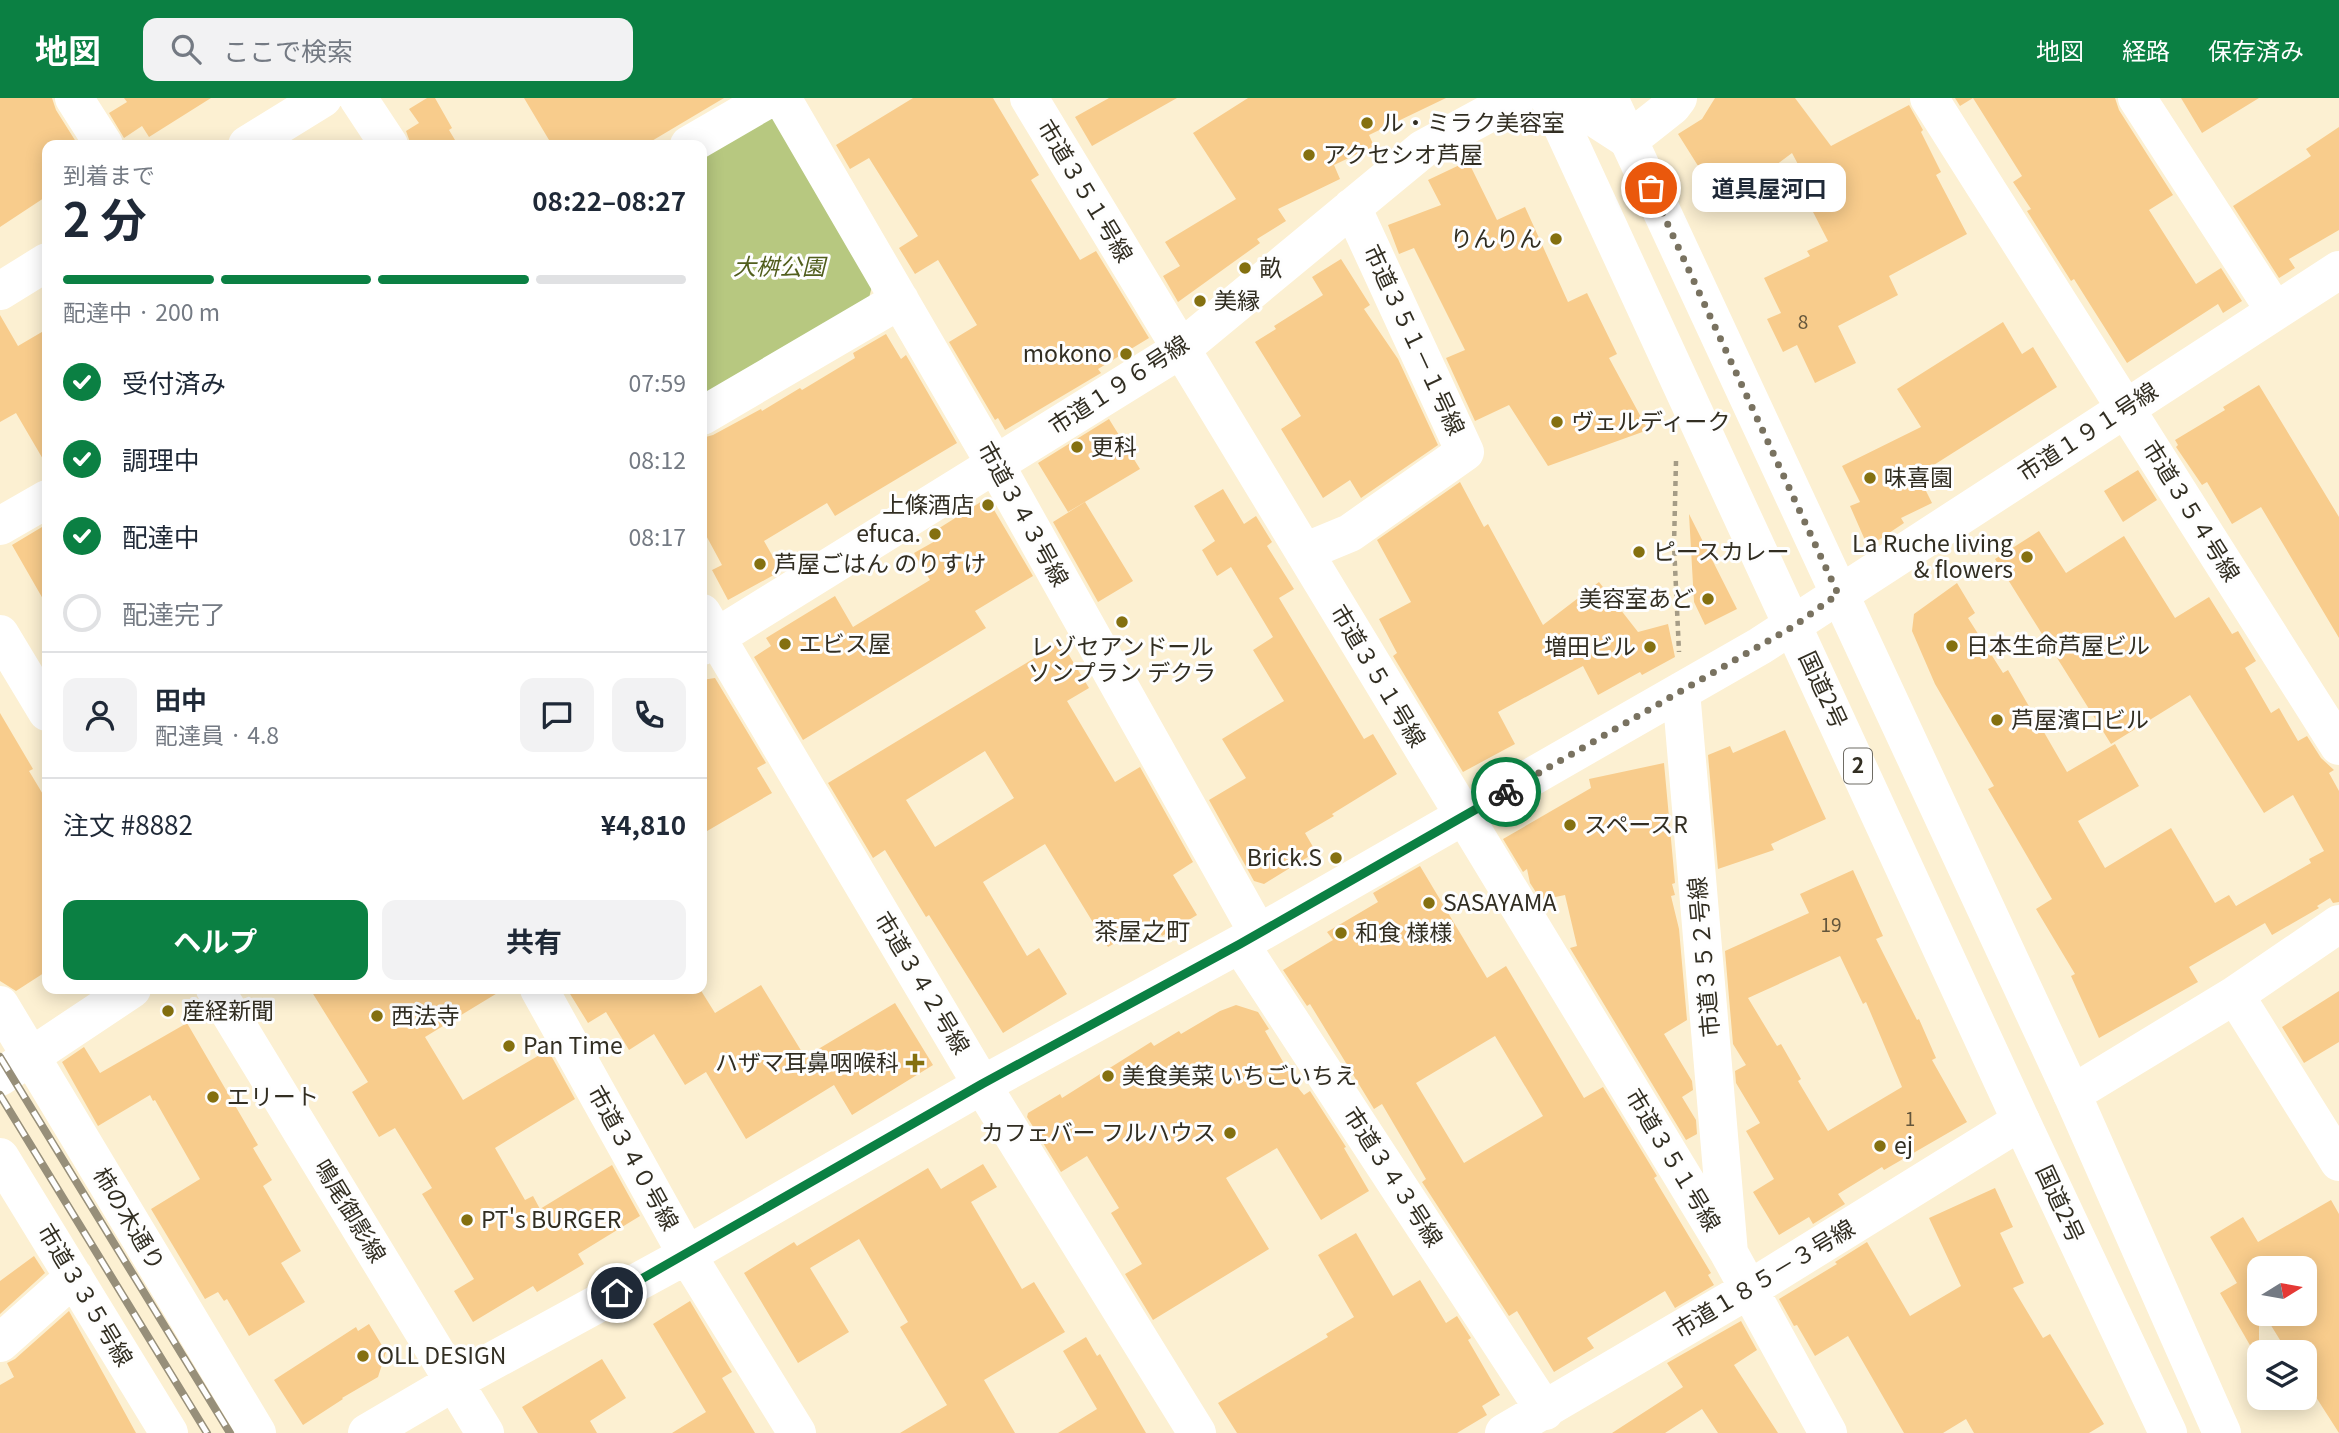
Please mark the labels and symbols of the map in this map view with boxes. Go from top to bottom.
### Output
place label: ル・ミラク美容室 [1381,104,1565,138]
street label: 市道３５１号線 [1031,112,1143,268]
marker: ル・ミラク美容室 [1359,115,1375,131]
place label: アクセシオ芦屋 [1323,136,1483,170]
marker: アクセシオ芦屋 [1301,147,1317,163]
pin [1621,158,1681,218]
callout: 道具屋河口 [1693,164,1847,212]
place label: りんりん [1450,220,1542,254]
marker: りんりん [1548,231,1564,247]
street label: 市道３５１－１号線 [1357,238,1475,440]
park label: 大桝公園 [733,248,828,282]
place label: 畝 [1259,249,1282,283]
marker: 畝 [1237,260,1253,276]
place label: 美縁 [1214,282,1260,316]
marker: 美縁 [1192,293,1208,309]
house number: 8 [1798,307,1808,334]
street label: 市道１９６号線 [1041,325,1195,441]
place label: mokono [1023,335,1112,369]
marker: mokono [1118,346,1134,362]
street label: 市道１９１号線 [2010,372,2164,488]
place label: ヴェルディーク [1571,403,1730,437]
marker: ヴェルディーク [1549,414,1565,430]
place label: 更科 [1091,428,1137,462]
street label: 市道３５４号線 [2136,433,2250,587]
street label: 市道３４３号線 [971,434,1079,592]
marker: 更科 [1069,439,1085,455]
place label: 味喜園 [1884,459,1953,493]
marker: 味喜園 [1862,470,1878,486]
place label: 上條酒店 [882,486,974,520]
marker: 上條酒店 [980,497,996,513]
place label: efuca. [856,515,921,549]
place label: La Ruche living & flowers [1852,525,2013,585]
marker: efuca. [927,526,943,542]
place label: ピースカレー [1653,533,1790,567]
marker: ピースカレー [1631,544,1647,560]
place label: 芦屋ごはん のりすけ [774,545,986,579]
marker: La Ruche living & flowers [2019,549,2035,565]
marker: 芦屋ごはん のりすけ [752,556,768,572]
place label: 美容室あど [1579,580,1694,614]
marker: 美容室あど [1700,591,1716,607]
street label: 市道３５１号線 [1324,597,1436,753]
marker: レゾセアンドール ソンプラン デクラ [1114,614,1130,630]
place label: エビス屋 [799,625,891,659]
place label: 日本生命芦屋ビル [1966,627,2150,661]
place label: レゾセアンドール ソンプラン デクラ [1028,628,1216,688]
place label: 増田ビル [1544,628,1636,662]
marker: エビス屋 [777,636,793,652]
marker: 日本生命芦屋ビル [1944,638,1960,654]
marker: 増田ビル [1642,639,1658,655]
street label: 国道2号 [1792,645,1857,733]
place label: 芦屋濱口ビル [2011,701,2149,735]
marker: 芦屋濱口ビル [1989,712,2005,728]
road number: 2 [1844,748,1872,784]
courier [1471,757,1541,827]
place label: スペースR [1584,806,1688,840]
marker: スペースR [1562,817,1578,833]
place label: Brick.S [1247,839,1322,873]
marker: Brick.S [1328,850,1344,866]
street label: 市道３５２号線 [1678,875,1726,1039]
place label: SASAYAMA [1443,884,1556,918]
marker: SASAYAMA [1421,895,1437,911]
street label: 市道３４２号線 [868,904,980,1060]
house number: 19 [1820,910,1842,937]
district label: 茶屋之町 [1094,912,1190,947]
place label: 和食 様様 [1355,914,1452,948]
marker: 和食 様様 [1333,925,1349,941]
place label: 産経新聞 [182,992,274,1026]
place label: 西法寺 [391,997,460,1031]
marker: 産経新聞 [160,1003,176,1019]
marker: 西法寺 [369,1008,385,1024]
place label: Pan Time [523,1027,623,1061]
marker: Pan Time [501,1038,517,1054]
place label: ハザマ耳鼻咽喉科 [715,1044,899,1078]
marker: ハザマ耳鼻咽喉科 [905,1053,925,1073]
place label: 美食美菜 いちごいちえ [1122,1057,1357,1091]
marker: 美食美菜 いちごいちえ [1100,1068,1116,1084]
place label: エリート [227,1078,319,1112]
street label: 市道３４０号線 [581,1078,689,1236]
street label: 市道３５１号線 [1619,1081,1731,1237]
marker: エリート [205,1089,221,1105]
street label: 市道３４３号線 [1337,1099,1453,1253]
house number: 1 [1905,1104,1915,1131]
place label: カフェバー フルハウス [981,1114,1216,1148]
marker: カフェバー フルハウス [1222,1125,1238,1141]
place label: ej [1894,1127,1913,1161]
marker: ej [1872,1138,1888,1154]
street label: 鳴尾御影線 [308,1152,396,1268]
street label: 国道2号 [2029,1159,2094,1247]
street label: 柿の木通り [87,1160,175,1276]
place label: PT's BURGER [481,1201,621,1235]
street label: 市道１８５－３号線 [1665,1209,1860,1345]
marker: PT's BURGER [459,1212,475,1228]
street label: 市道３３５号線 [31,1216,143,1372]
north arrow [2247,1256,2317,1326]
pin [587,1263,647,1323]
place label: OLL DESIGN [377,1337,507,1371]
marker: OLL DESIGN [355,1348,371,1364]

